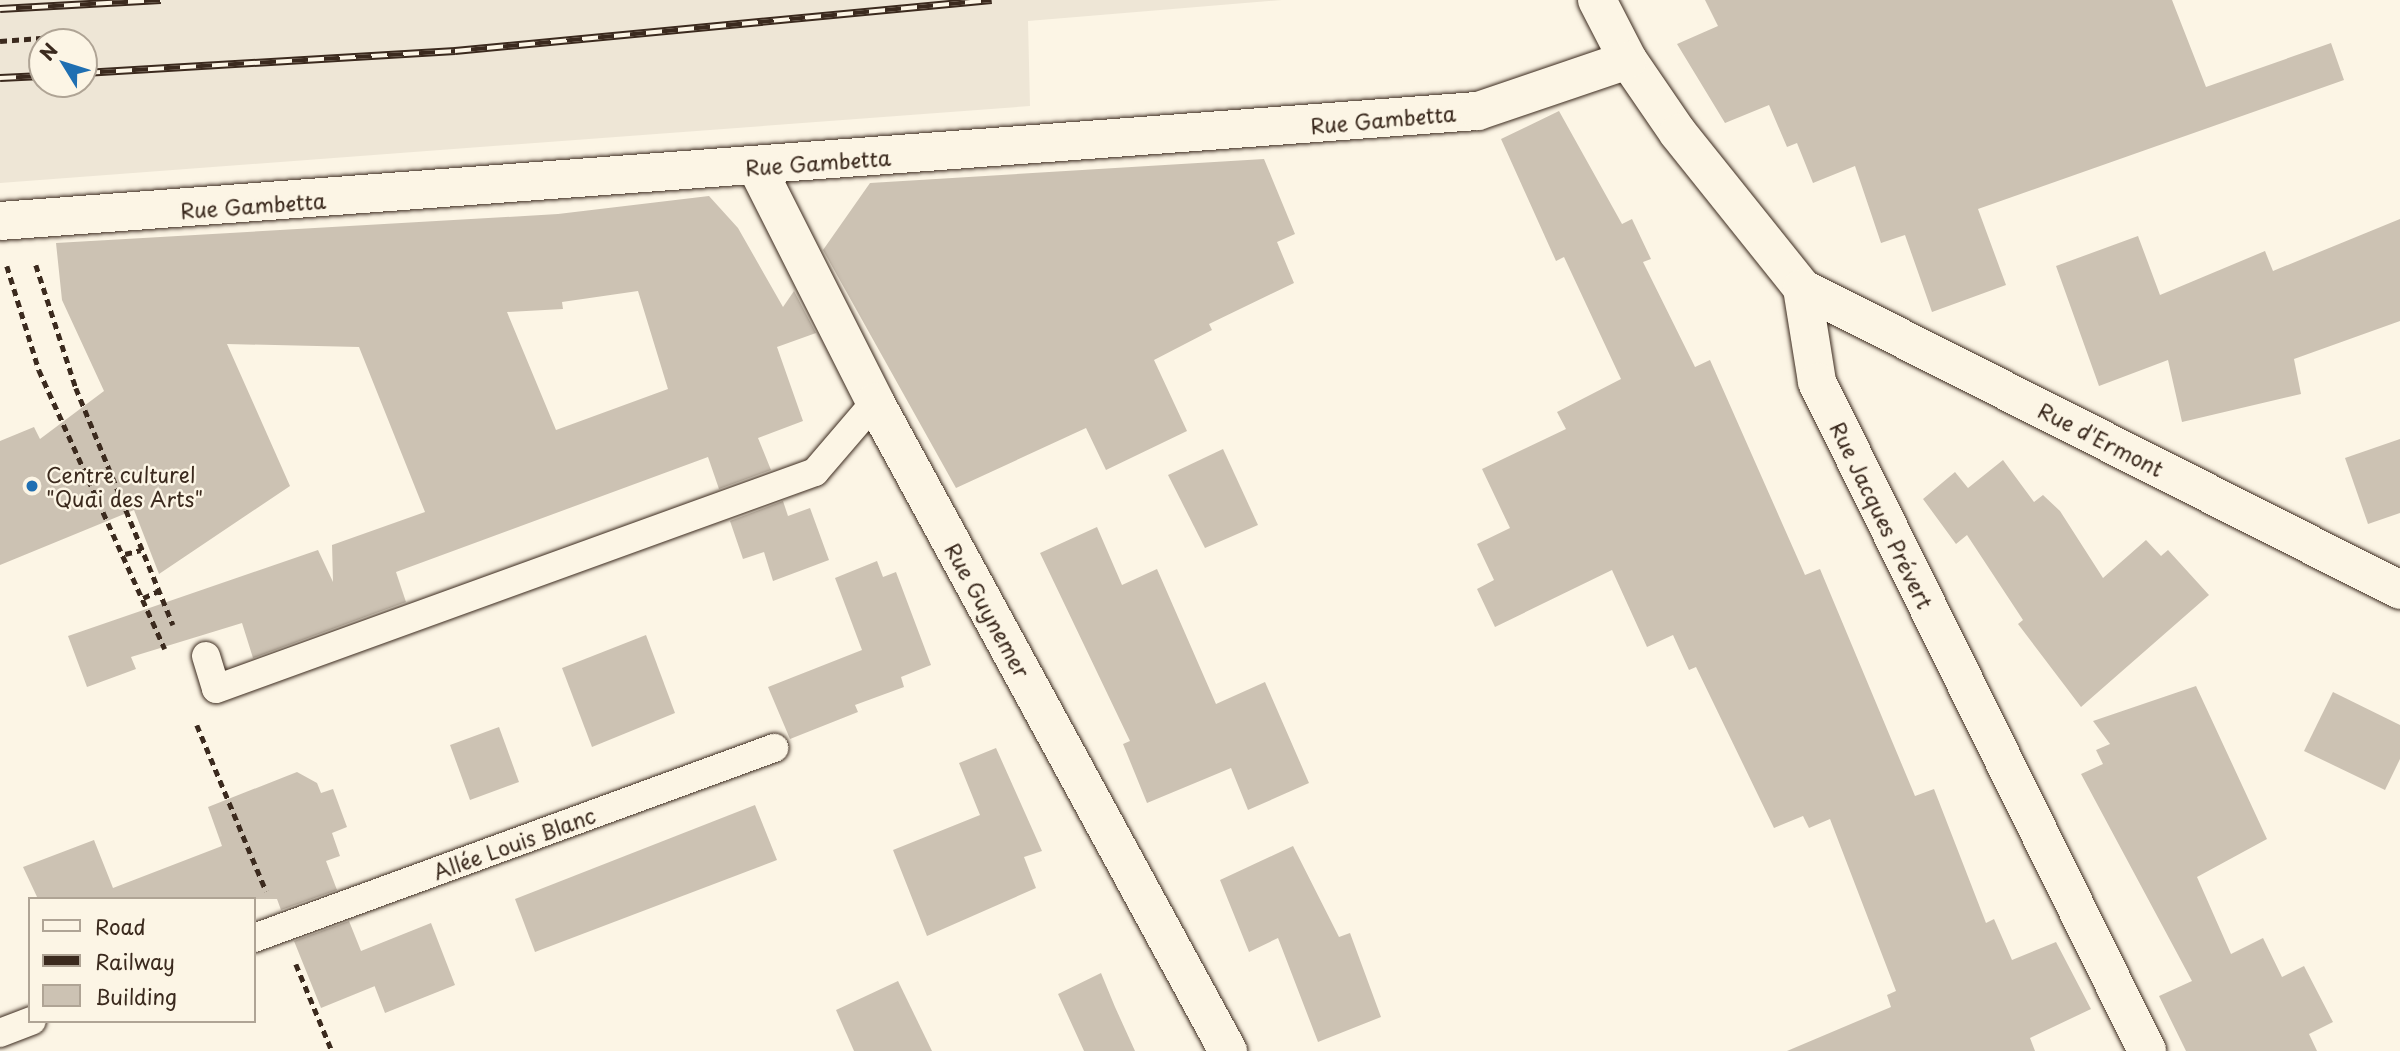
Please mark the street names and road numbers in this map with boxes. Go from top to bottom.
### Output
street label: Rue Gambetta [1308,100,1458,138]
street label: Rue Gambetta [743,144,893,180]
street label: Rue Gambetta [178,187,328,223]
street label: Rue d'Ermont [2034,396,2168,482]
street label: Rue Jacques Prévert [1825,416,1939,614]
street label: Rue Guynemer [940,538,1036,682]
street label: Allée Louis Blanc [428,802,600,884]

